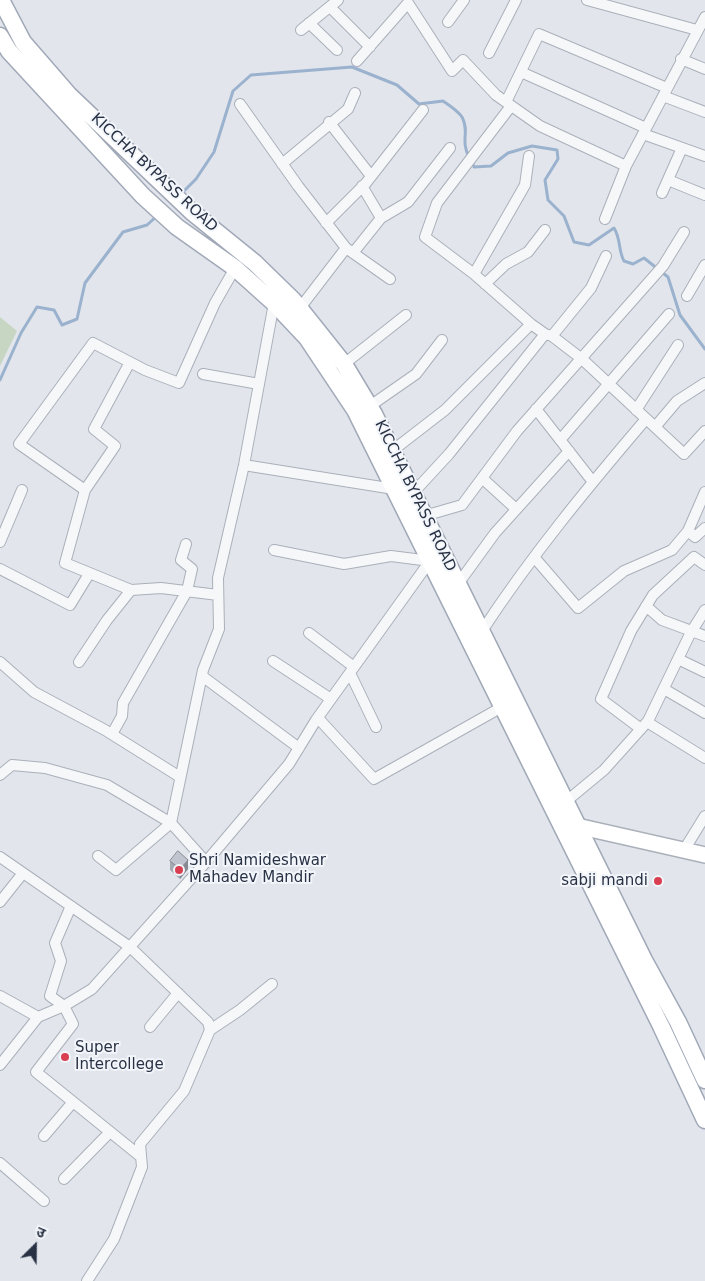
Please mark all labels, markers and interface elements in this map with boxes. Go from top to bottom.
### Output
street label: KICCHA BYPASS ROAD [87,110,221,236]
street label: KICCHA BYPASS ROAD [371,417,459,575]
place label: Shri Namideshwar Mahadev Mandir [189,852,326,887]
marker: Shri Namideshwar Mahadev Mandir [173,864,185,876]
place label: sabji mandi [561,872,648,890]
marker: sabji mandi [652,875,664,887]
place label: Super Intercollege [75,1039,164,1074]
marker: Super Intercollege [59,1051,71,1063]
north arrow [10,1221,60,1271]
text: उ [34,1223,48,1241]

